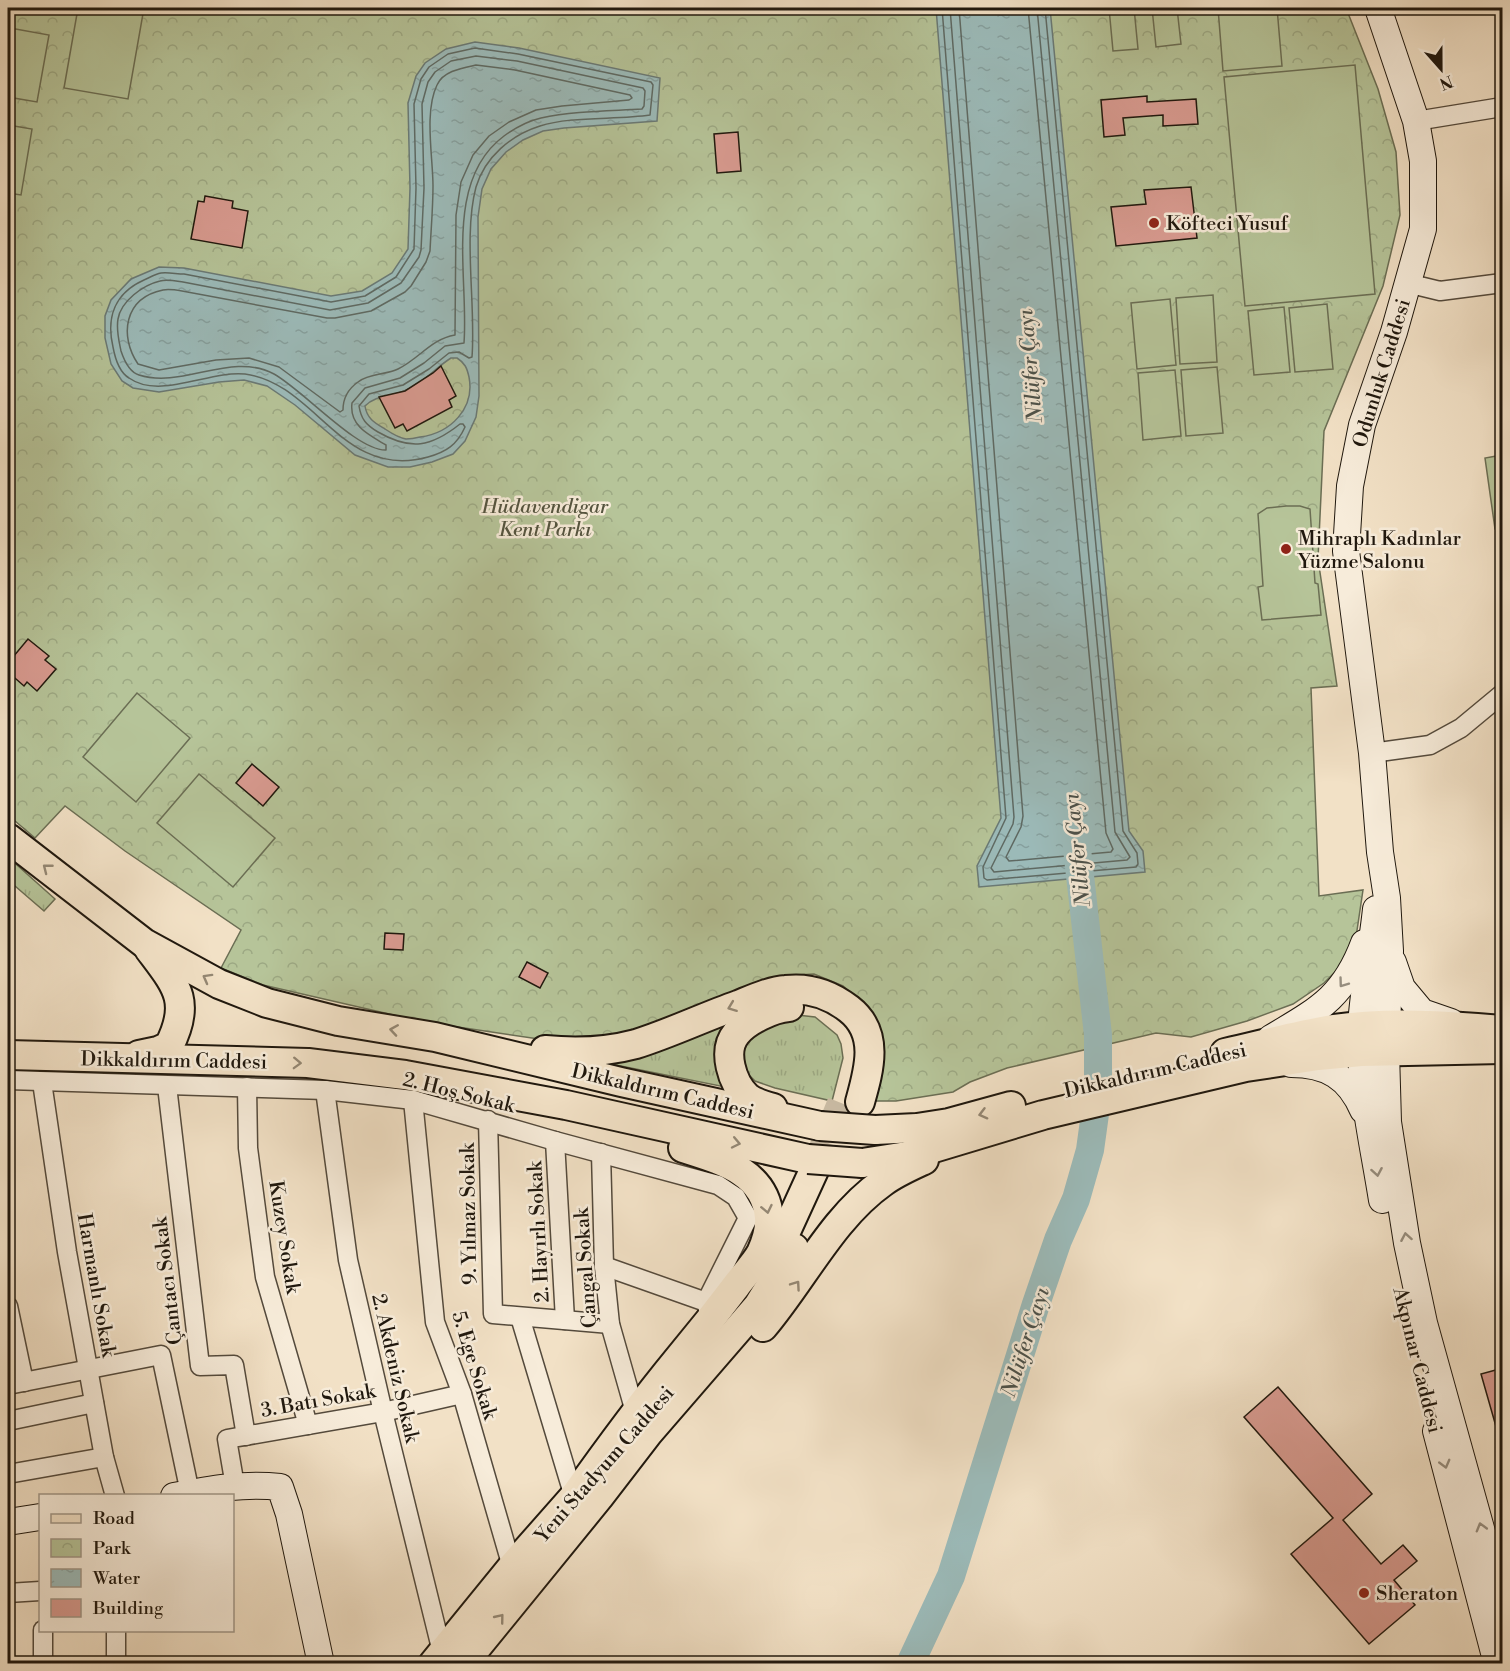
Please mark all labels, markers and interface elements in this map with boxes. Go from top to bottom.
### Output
north arrow [1411,39,1471,99]
text: N [1436,70,1456,94]
place label: Köfteci Yusuf [1166,212,1289,237]
marker: Köfteci Yusuf [1147,216,1161,230]
street label: Odunluk Caddesi [1348,296,1417,451]
water label: Nilüfer Çayı [1013,307,1049,425]
park label: Hüdavendigar Kent Parkı [481,495,609,543]
place label: Mihraplı Kadınlar Yüzme Salonu [1297,527,1461,575]
marker: Mihraplı Kadınlar Yüzme Salonu [1279,542,1293,556]
water label: Nilüfer Çayı [1059,791,1097,909]
one-way arrow [42,864,53,875]
one-way arrow [203,974,213,985]
one-way arrow [1339,977,1350,988]
one-way arrow [727,1000,738,1012]
one-way arrow [389,1025,399,1037]
street label: Dikkaldırım Caddesi [1062,1038,1249,1105]
street label: Dikkaldırım Caddesi [80,1047,268,1076]
one-way arrow [292,1056,301,1069]
street label: Dikkaldırım Caddesi [569,1059,757,1126]
street label: 2. Hoş Sokak [400,1067,519,1120]
one-way arrow [978,1107,989,1119]
one-way arrow [731,1136,741,1149]
street label: 9. Yılmaz Sokak [456,1141,483,1285]
street label: 2. Hayırlı Sokak [523,1159,556,1303]
one-way arrow [1371,1168,1383,1177]
street label: Kuzey Sokak [262,1179,305,1297]
one-way arrow [759,1203,772,1213]
street label: Çangal Sokak [570,1205,603,1329]
street label: Harmanlı Sokak [71,1211,121,1361]
street label: Çantacı Sokak [148,1214,189,1346]
one-way arrow [1400,1232,1413,1242]
one-way arrow [789,1281,800,1292]
water label: Nilüfer Çayı [996,1284,1056,1402]
street label: Akpınar Caddesi [1386,1284,1447,1436]
street label: 2. Akdeniz Sokak [365,1291,424,1447]
street label: 5. Ege Sokak [445,1308,502,1424]
street label: 3. Batı Sokak [259,1379,379,1424]
street label: Yeni Stadyum Caddesi [529,1381,680,1549]
one-way arrow [1438,1459,1450,1469]
legend [39,1494,234,1632]
text: Road [93,1507,136,1530]
one-way arrow [1476,1522,1488,1533]
text: Park [93,1537,132,1560]
text: Water [92,1567,141,1590]
place label: Sheraton [1376,1582,1458,1607]
marker: Sheraton [1357,1586,1371,1600]
text: Building [92,1597,164,1620]
one-way arrow [492,1614,503,1625]

